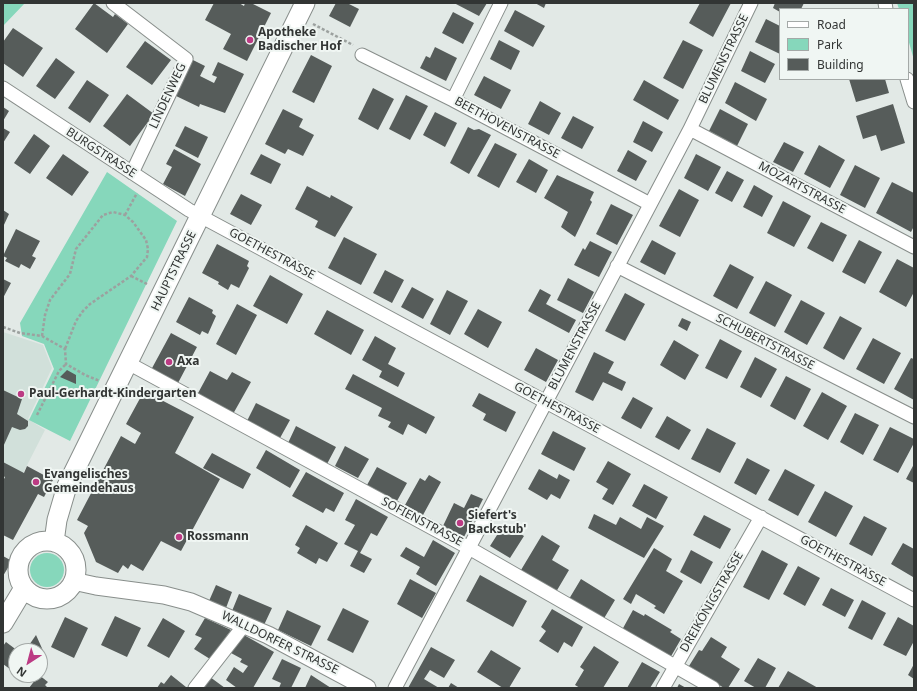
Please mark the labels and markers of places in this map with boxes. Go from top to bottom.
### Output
place label: Apotheke Badischer Hof [258,26,341,54]
marker: Apotheke Badischer Hof [245,35,255,45]
place label: Axa [177,355,199,369]
marker: Axa [164,357,174,367]
place label: Paul-Gerhardt-Kindergarten [29,387,196,401]
marker: Paul-Gerhardt-Kindergarten [16,389,26,399]
place label: Evangelisches Gemeindehaus [44,468,134,496]
marker: Evangelisches Gemeindehaus [31,477,41,487]
place label: Siefert's Backstub' [468,509,526,537]
marker: Siefert's Backstub' [455,518,465,528]
place label: Rossmann [187,530,249,544]
marker: Rossmann [174,532,184,542]

